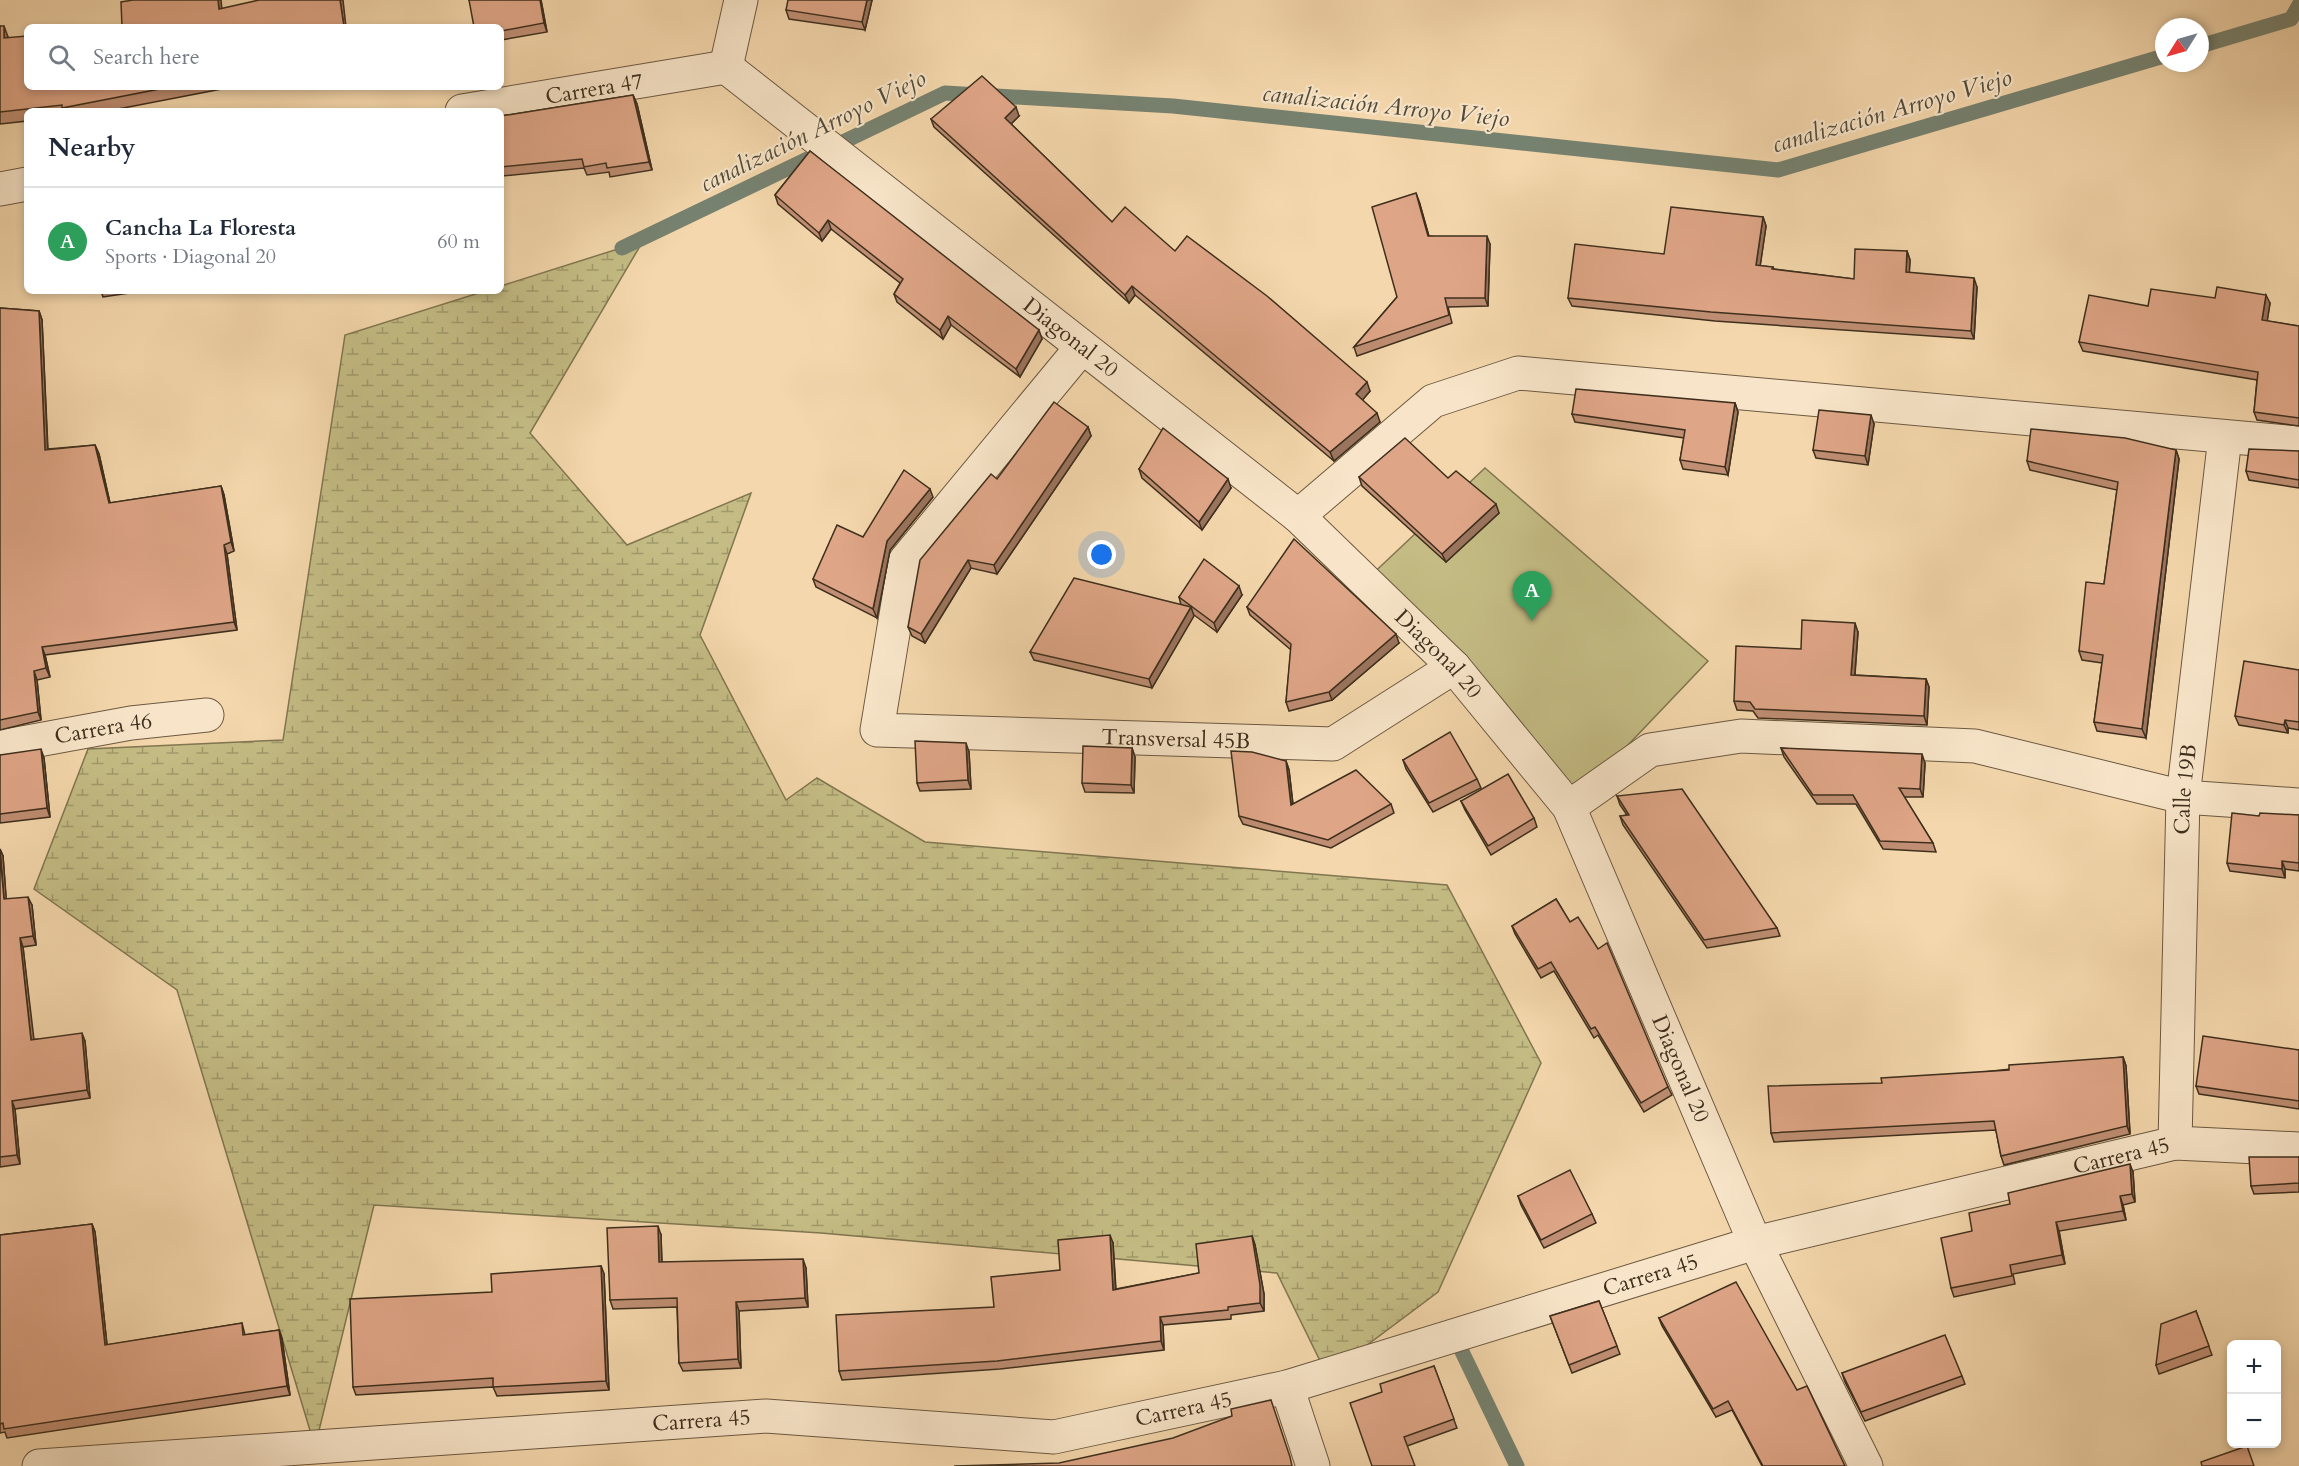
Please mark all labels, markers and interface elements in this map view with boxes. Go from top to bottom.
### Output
north arrow [2155,18,2209,72]
search box [24,24,504,90]
icon: search [45,41,78,74]
text: Search here [93,42,200,72]
water label: canalización Arroyo Viejo [1768,61,2016,161]
water label: canalización Arroyo Viejo [694,62,932,200]
street label: Carrera 47 [543,66,645,112]
water label: canalización Arroyo Viejo [1261,77,1511,135]
text: Nearby [48,130,136,165]
text: Cancha La Floresta [105,213,296,243]
text: A [60,228,75,255]
text: 60 m [437,228,480,255]
text: Sports · Diagonal 20 [105,243,276,270]
street label: Diagonal 20 [1016,290,1125,384]
your location [1087,540,1116,569]
pin: A [1512,572,1552,621]
street label: Diagonal 20 [1388,602,1489,705]
street label: Carrera 46 [52,706,153,752]
street label: Transversal 45B [1101,722,1251,756]
street label: Calle 19B [2167,742,2204,835]
street label: Diagonal 20 [1644,1010,1717,1127]
street label: Carrera 45 [2070,1130,2173,1182]
street label: Carrera 45 [1599,1246,1702,1304]
map controls [2227,1340,2281,1448]
button: + [2227,1340,2281,1394]
street label: Carrera 45 [1132,1384,1235,1434]
button: − [2227,1394,2281,1448]
street label: Carrera 45 [651,1402,752,1439]

